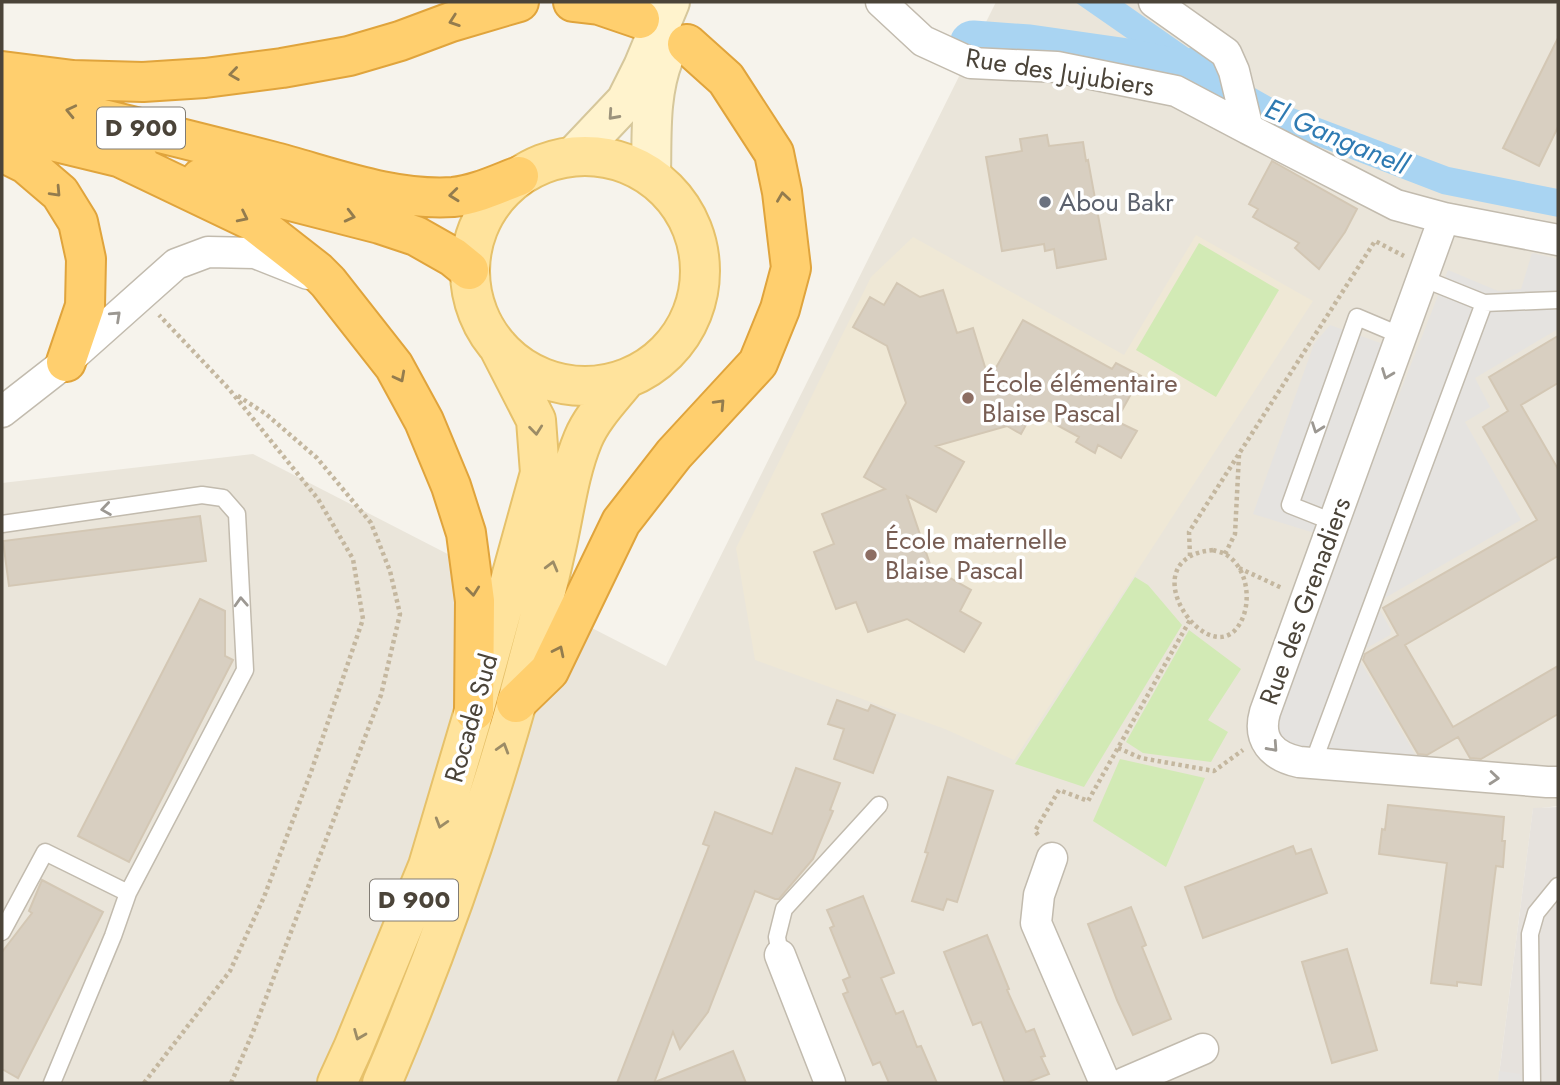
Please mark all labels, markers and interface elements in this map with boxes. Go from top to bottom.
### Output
one-way arrow [448,13,461,27]
street label: Rue des Jujubiers [963,38,1157,106]
one-way arrow [228,67,239,82]
water label: El Ganganell [1259,88,1416,186]
one-way arrow [65,105,77,119]
road number: D 900 [97,107,185,148]
one-way arrow [609,107,622,120]
place label: Abou Bakr [1059,183,1174,221]
one-way arrow [48,184,60,197]
one-way arrow [448,187,459,202]
one-way arrow [775,192,790,203]
marker: Abou Bakr [1037,194,1053,210]
one-way arrow [236,208,248,222]
one-way arrow [344,208,356,222]
one-way arrow [108,312,121,325]
place label: École élémentaire Blaise Pascal [982,364,1178,432]
one-way arrow [1382,367,1396,379]
one-way arrow [392,370,406,383]
marker: École élémentaire Blaise Pascal [960,390,976,406]
one-way arrow [712,399,725,412]
one-way arrow [1312,421,1326,433]
one-way arrow [528,425,543,436]
street label: Rue des Grenadiers [1250,492,1360,710]
one-way arrow [100,501,112,516]
place label: École maternelle Blaise Pascal [885,521,1067,589]
marker: École maternelle Blaise Pascal [863,547,879,563]
one-way arrow [544,560,558,572]
one-way arrow [466,585,481,597]
one-way arrow [234,596,249,607]
one-way arrow [550,646,564,658]
street label: Rocade Sud [434,649,508,787]
one-way arrow [1265,739,1277,752]
one-way arrow [494,742,509,754]
one-way arrow [1489,770,1500,785]
one-way arrow [434,817,449,829]
road number: D 900 [370,880,458,920]
one-way arrow [353,1029,367,1041]

